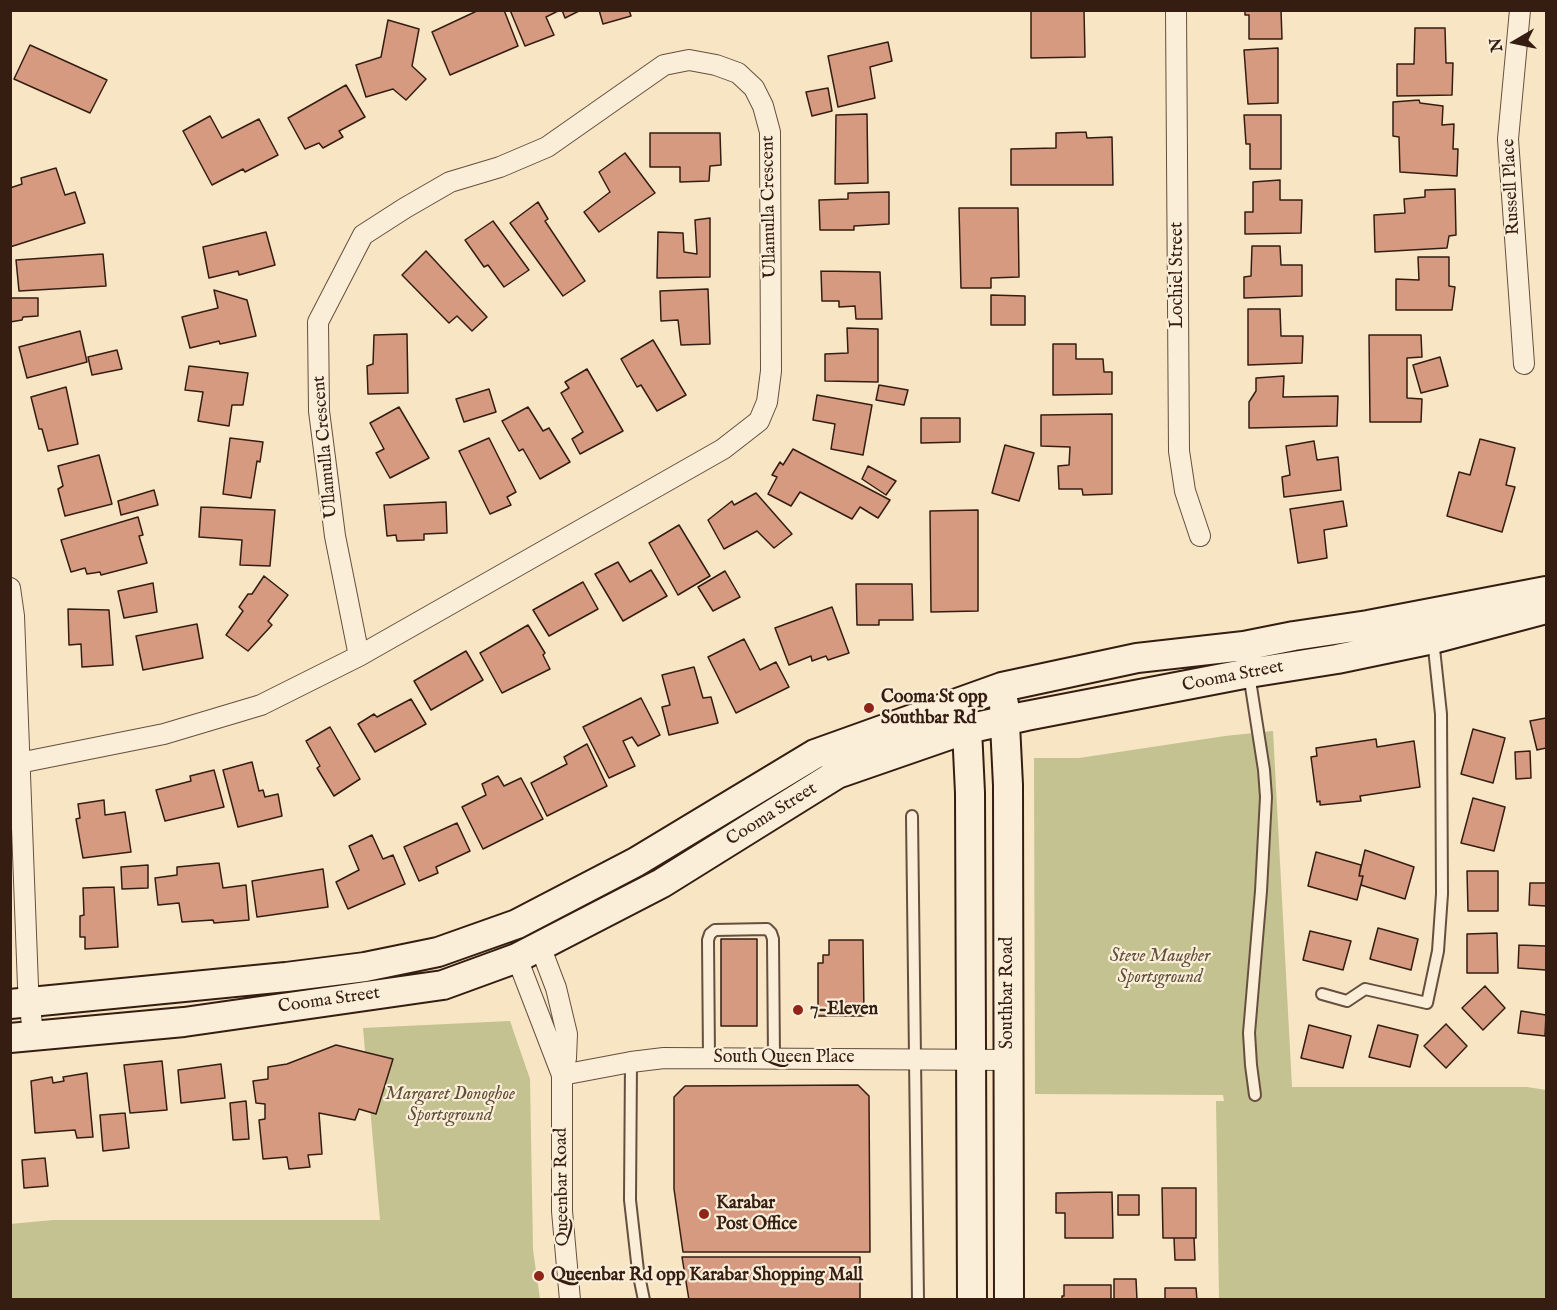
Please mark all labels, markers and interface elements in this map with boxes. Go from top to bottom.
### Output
north arrow [1485,12,1545,72]
text: N [1486,36,1508,53]
street label: Ullamulla Crescent [758,135,782,279]
street label: Russell Place [1499,138,1525,236]
street label: Lochiel Street [1167,222,1189,328]
street label: Ullamulla Crescent [309,375,343,519]
street label: Cooma Street [1181,657,1285,697]
place label: Cooma St opp Southbar Rd [881,687,987,730]
marker: Cooma St opp Southbar Rd [862,701,876,715]
street label: Cooma Street [723,779,821,851]
street label: Southbar Road [997,937,1019,1049]
park label: Steve Maugher Sportsground [1110,946,1210,988]
street label: Cooma Street [277,983,381,1019]
place label: 7-Eleven [810,999,878,1021]
marker: 7-Eleven [791,1003,805,1017]
street label: South Queen Place [713,1047,855,1069]
park label: Margaret Donoghoe Sportsground [385,1084,515,1126]
street label: Queenbar Road [551,1127,575,1247]
place label: Karabar Post Office [716,1193,797,1236]
marker: Karabar Post Office [697,1207,711,1221]
place label: Queenbar Rd opp Karabar Shopping Mall [551,1265,863,1287]
marker: Queenbar Rd opp Karabar Shopping Mall [532,1269,546,1283]

